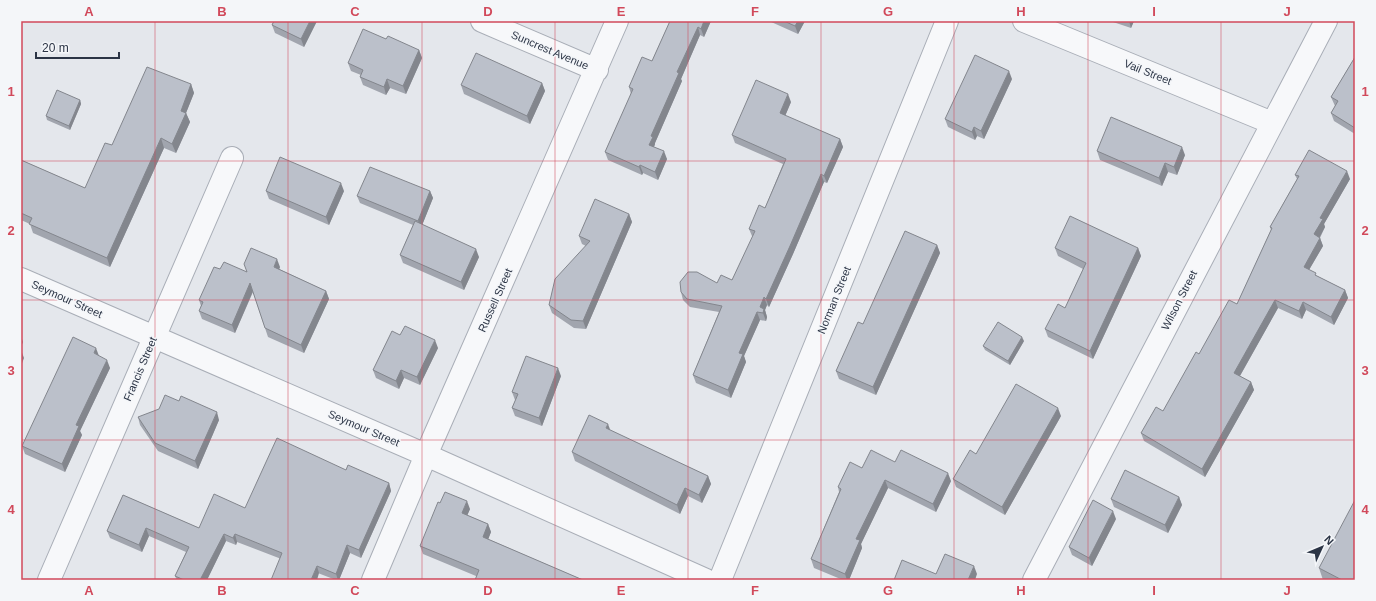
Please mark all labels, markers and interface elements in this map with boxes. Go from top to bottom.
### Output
text: A [84,4,94,19]
text: B [217,4,227,19]
text: C [350,4,360,19]
text: D [483,4,493,19]
text: E [617,4,626,19]
text: F [751,4,759,19]
text: G [883,4,893,19]
text: H [1016,4,1026,19]
text: I [1152,4,1156,19]
text: J [1283,4,1291,19]
street label: Suncrest Avenue [509,28,591,72]
scale bar [36,34,119,60]
text: 20 m [42,41,69,55]
street label: Vail Street [1123,57,1173,87]
text: 1 [7,84,15,99]
text: 1 [1361,84,1369,99]
text: 2 [7,223,15,238]
text: 2 [1361,223,1369,238]
street label: Norman Street [815,265,853,335]
street label: Russell Street [476,266,514,334]
street label: Wilson Street [1159,268,1199,332]
street label: Seymour Street [30,278,104,320]
street label: Francis Street [121,335,159,403]
text: 3 [7,363,15,378]
text: 3 [1361,363,1369,378]
street label: Seymour Street [326,408,402,448]
text: 4 [7,502,15,517]
text: 4 [1361,502,1369,517]
north arrow [1302,527,1342,567]
text: N [1322,533,1336,547]
text: A [84,583,94,598]
text: B [217,583,227,598]
text: C [350,583,360,598]
text: D [483,583,493,598]
text: E [617,583,626,598]
text: F [751,583,759,598]
text: G [883,583,893,598]
text: H [1016,583,1026,598]
text: I [1152,583,1156,598]
text: J [1283,583,1291,598]

